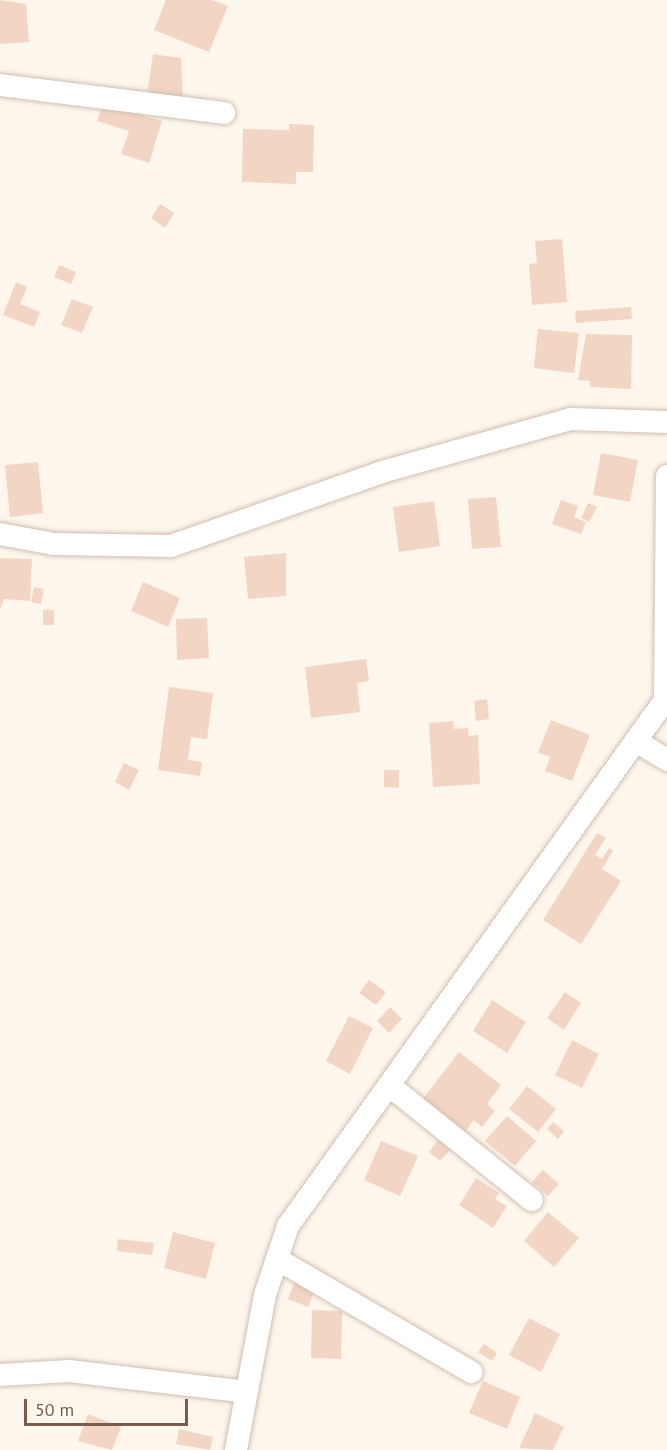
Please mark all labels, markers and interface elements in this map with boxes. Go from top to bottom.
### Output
scale bar [27,1387,190,1425]
text: 50 m [35,1398,74,1421]

